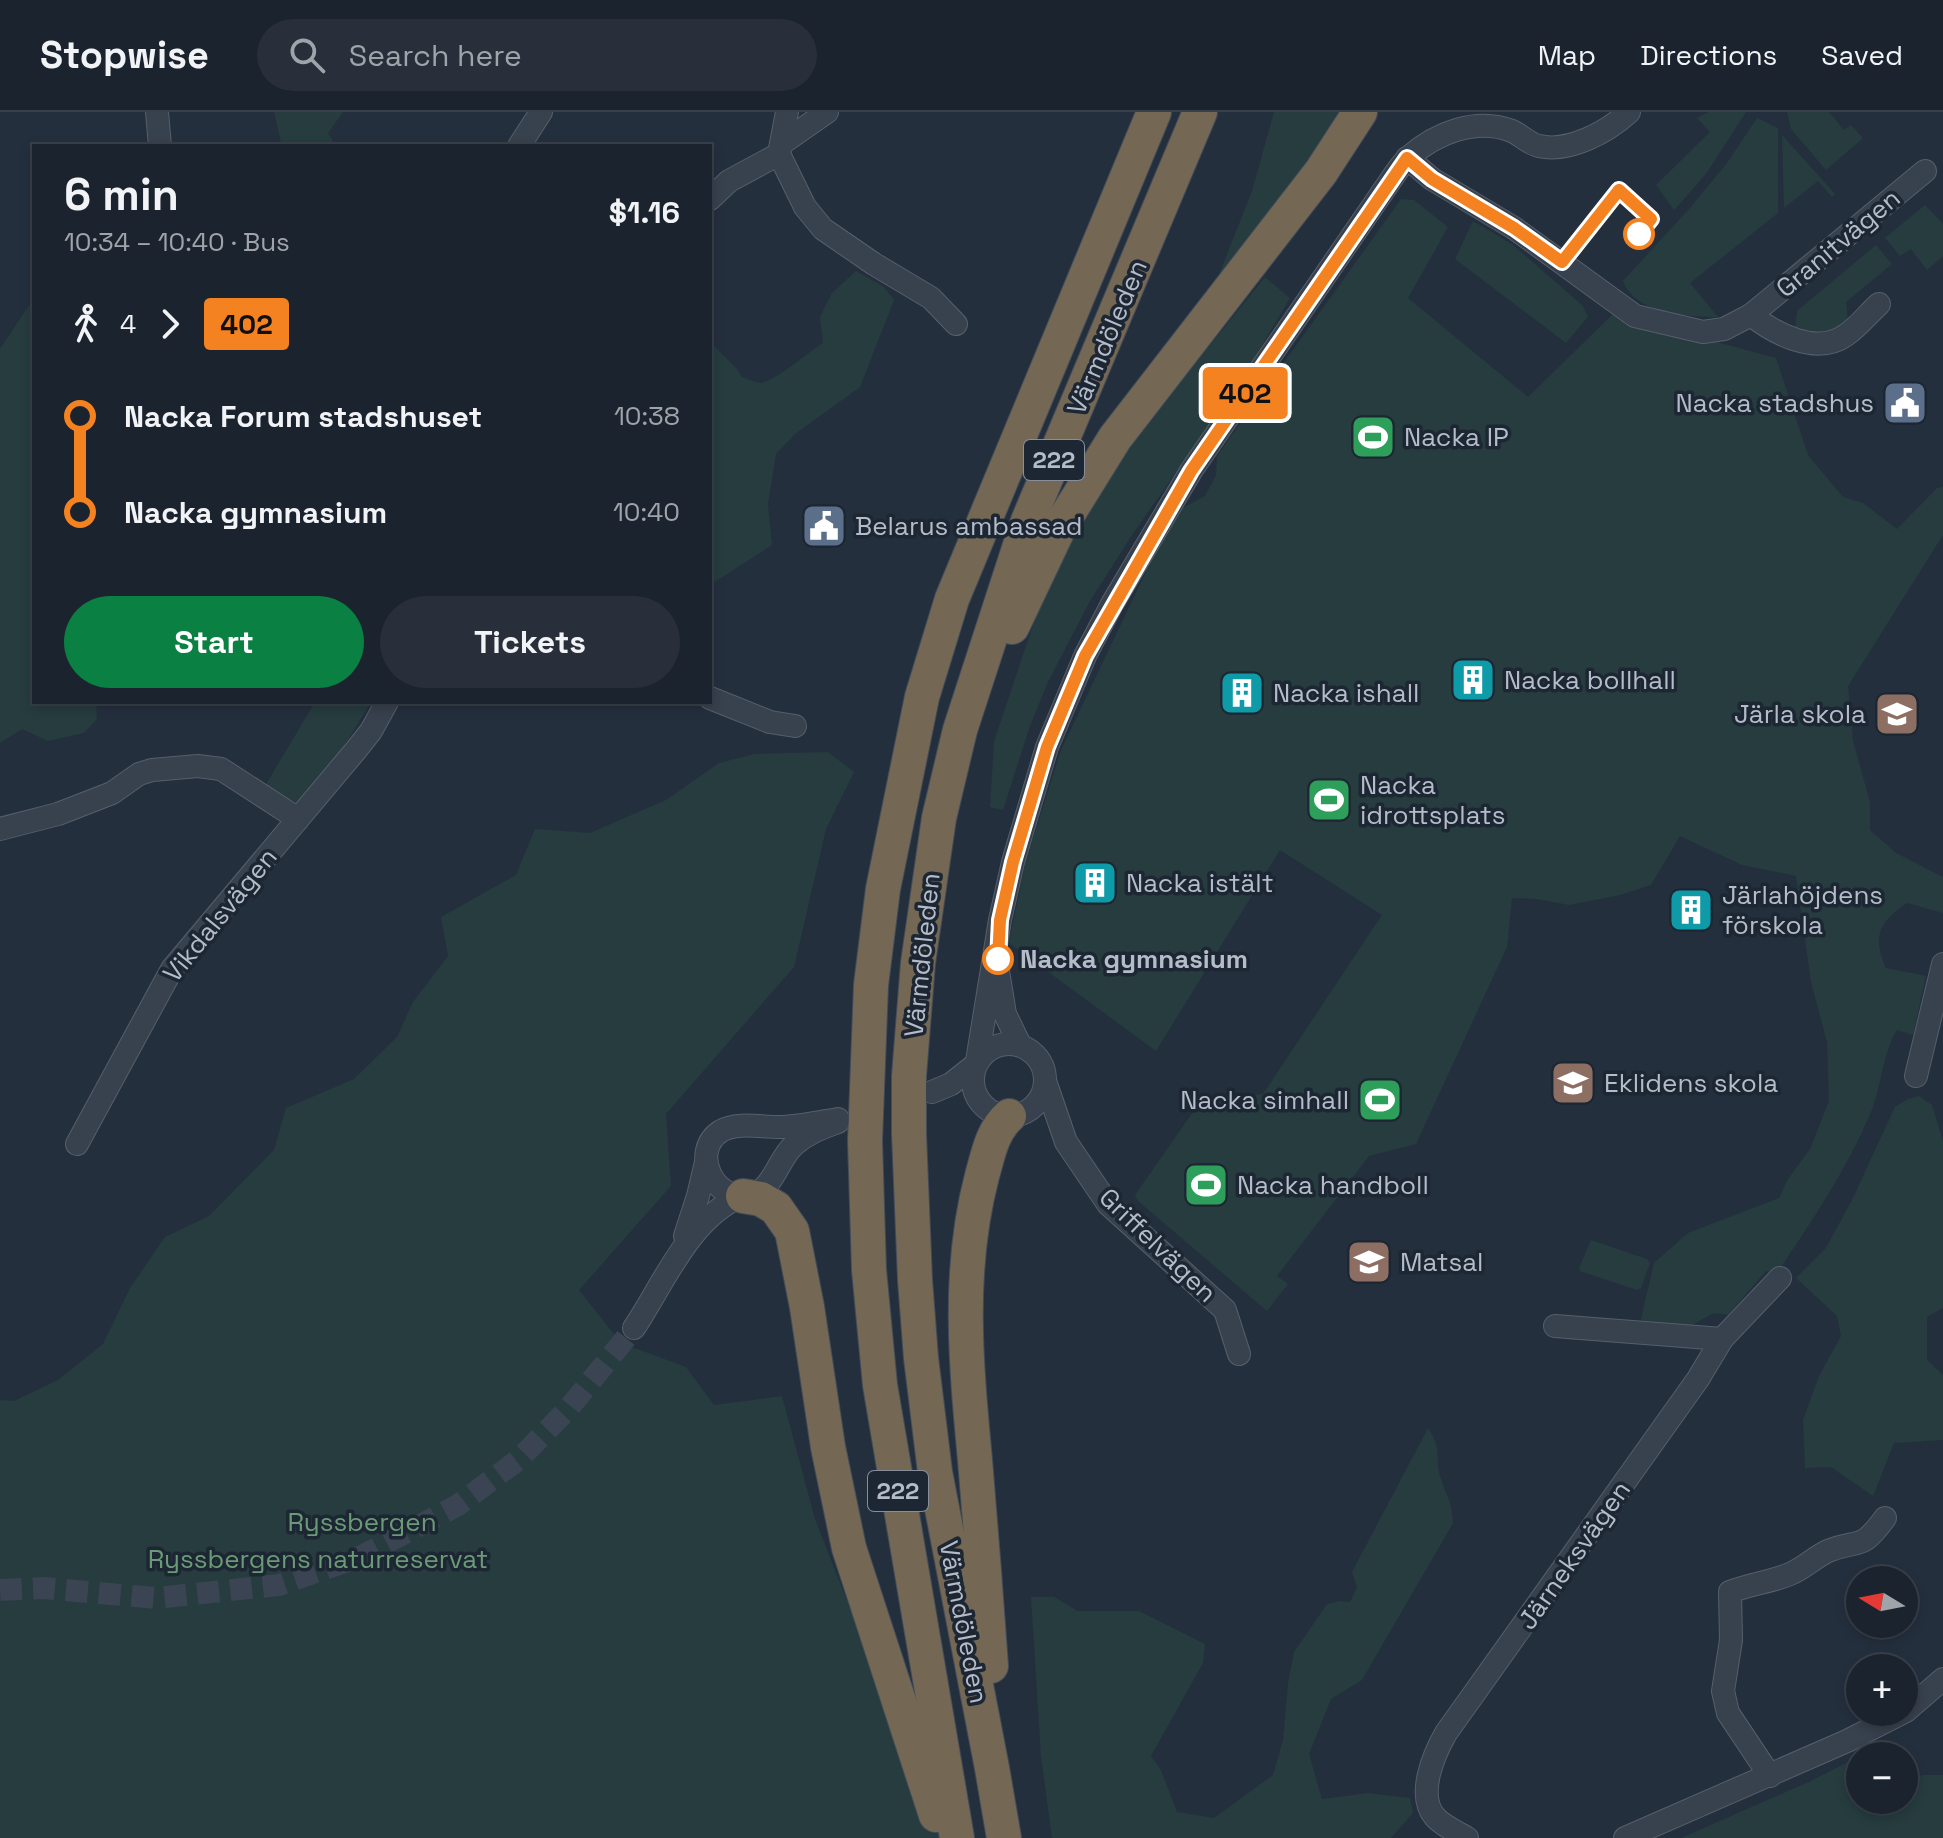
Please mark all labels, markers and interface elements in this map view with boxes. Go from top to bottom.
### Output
search box [257,19,817,91]
text: Stopwise [40,31,209,79]
icon: search [285,33,329,77]
text: Search here [349,36,522,75]
text: Map [1538,37,1596,73]
text: Directions [1640,37,1777,73]
text: Saved [1821,37,1903,73]
text: 6 min [64,167,179,223]
street label: Granitvägen [1769,181,1907,305]
text: $1.16 [609,193,680,232]
unlabelled marker [1624,219,1654,249]
text: 10:34 – 10:40 · Bus [64,225,290,259]
street label: Värmdöleden [1059,254,1155,420]
icon: walk [64,302,108,346]
icon: forward [148,302,192,346]
text: 402 [220,306,273,342]
text: 4 [120,307,136,341]
line badge: 402 [1199,367,1291,419]
text: 402 [1219,375,1271,411]
public building icon: Nacka stadshus [1881,379,1929,427]
place label: Nacka stadshus [1676,386,1874,420]
text: Nacka Forum stadshuset [124,397,482,436]
text: 10:38 [614,399,680,433]
sports icon: Nacka IP [1349,413,1397,461]
place label: Nacka IP [1404,420,1509,454]
road number: 222 [1024,440,1084,480]
text: Nacka gymnasium [124,493,387,532]
text: 10:40 [613,495,680,529]
public building icon: Belarus ambassad [800,502,848,550]
place label: Belarus ambassad [855,509,1083,543]
button: Start [64,596,364,688]
button: Tickets [380,596,680,688]
building icon: Nacka bollhall [1449,656,1497,704]
place label: Nacka bollhall [1504,663,1676,697]
building icon: Nacka ishall [1218,669,1266,717]
place label: Nacka ishall [1273,676,1419,710]
school or university icon: Järla skola [1873,690,1921,738]
place label: Järla skola [1734,697,1866,731]
place label: Nacka idrottsplats [1360,768,1505,832]
sports icon: Nacka idrottsplats [1305,776,1353,824]
street label: Vikdalsvägen [155,841,285,989]
building icon: Nacka istält [1071,859,1119,907]
place label: Nacka istält [1126,866,1274,900]
street label: Värmdöleden [896,871,948,1039]
place label: Järlahöjdens förskola [1722,878,1883,942]
building icon: Järlahöjdens förskola [1667,886,1715,934]
place label: Nacka gymnasium [1020,942,1248,976]
marker: Nacka gymnasium [983,944,1013,974]
school or university icon: Eklidens skola [1549,1059,1597,1107]
place label: Eklidens skola [1604,1066,1778,1100]
sports icon: Nacka simhall [1356,1076,1404,1124]
place label: Nacka simhall [1180,1083,1349,1117]
sports icon: Nacka handboll [1182,1161,1230,1209]
place label: Nacka handboll [1237,1168,1429,1202]
street label: Griffelvägen [1092,1180,1224,1310]
school or university icon: Matsal [1345,1238,1393,1286]
place label: Matsal [1400,1245,1484,1279]
road number: 222 [868,1471,928,1511]
street label: Järneksvägen [1510,1474,1638,1636]
park label: Ryssbergen [287,1505,437,1539]
street label: Värmdöleden [932,1538,996,1706]
park label: Ryssbergens naturreservat [148,1542,488,1576]
north arrow [1846,1566,1918,1638]
map controls [1846,1566,1918,1814]
button: + [1846,1654,1918,1726]
button: − [1846,1742,1918,1814]

